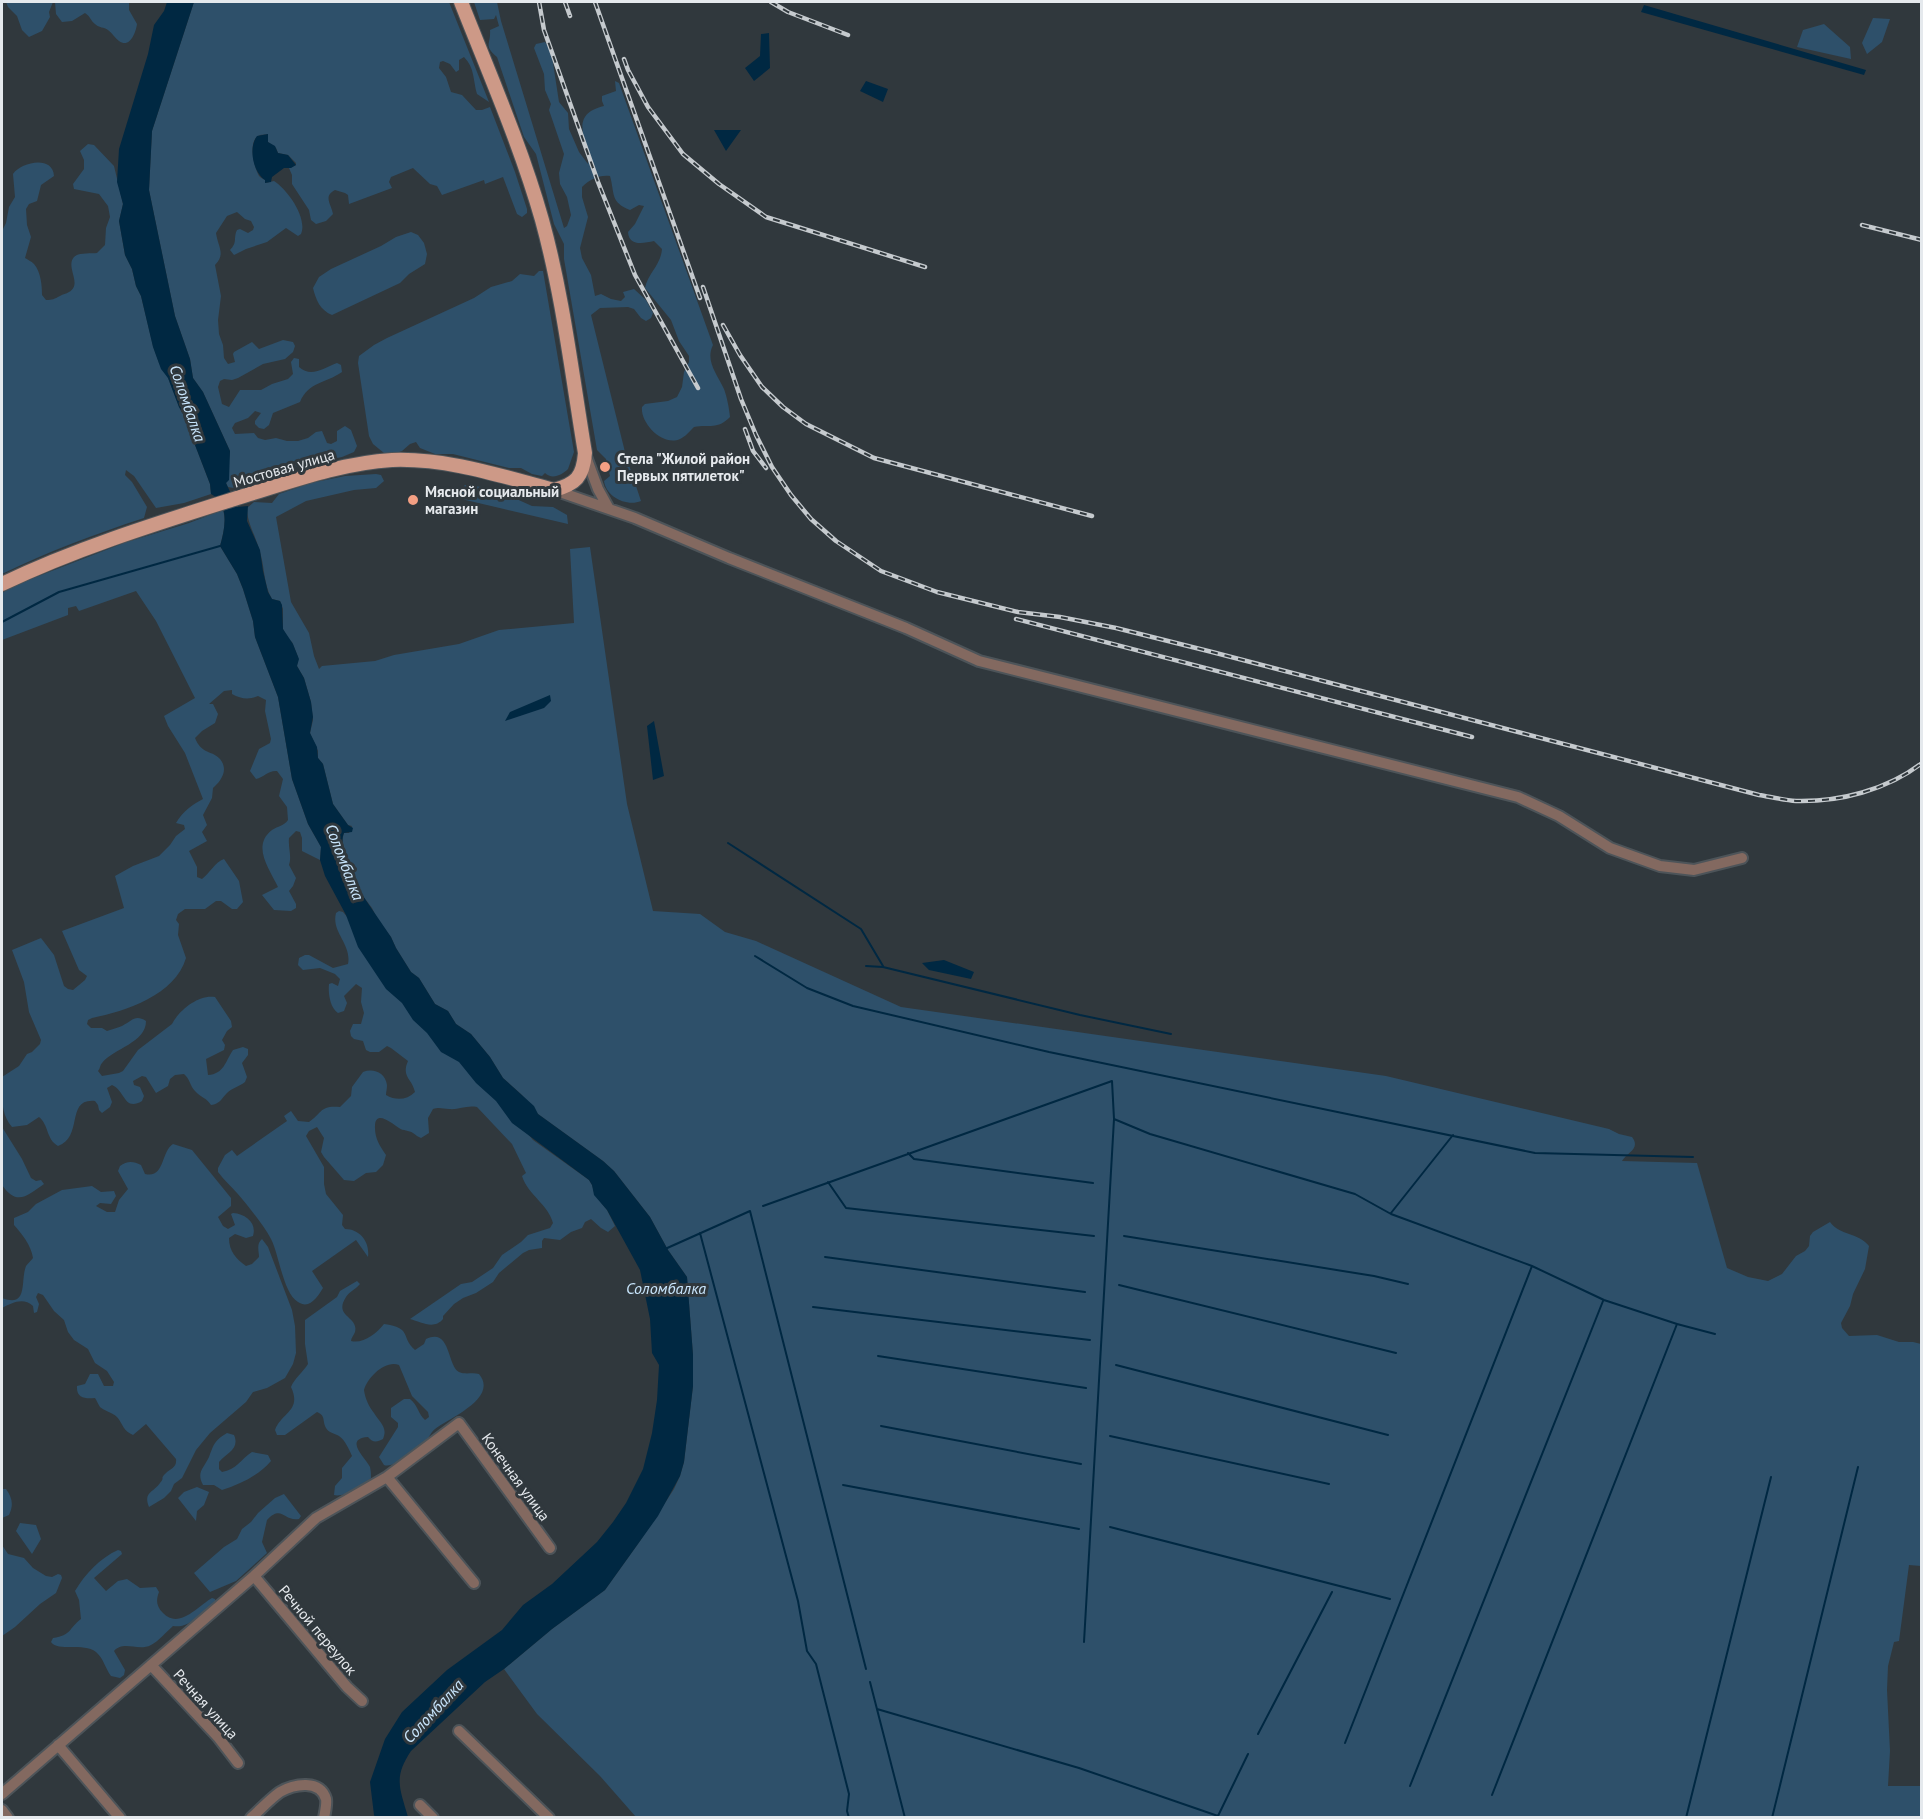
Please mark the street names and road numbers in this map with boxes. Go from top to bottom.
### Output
street label: Мостовая улица [231,444,337,492]
street label: Конечная улица [478,1429,554,1525]
street label: Речной переулок [275,1581,362,1680]
street label: Речная улица [170,1665,242,1743]

